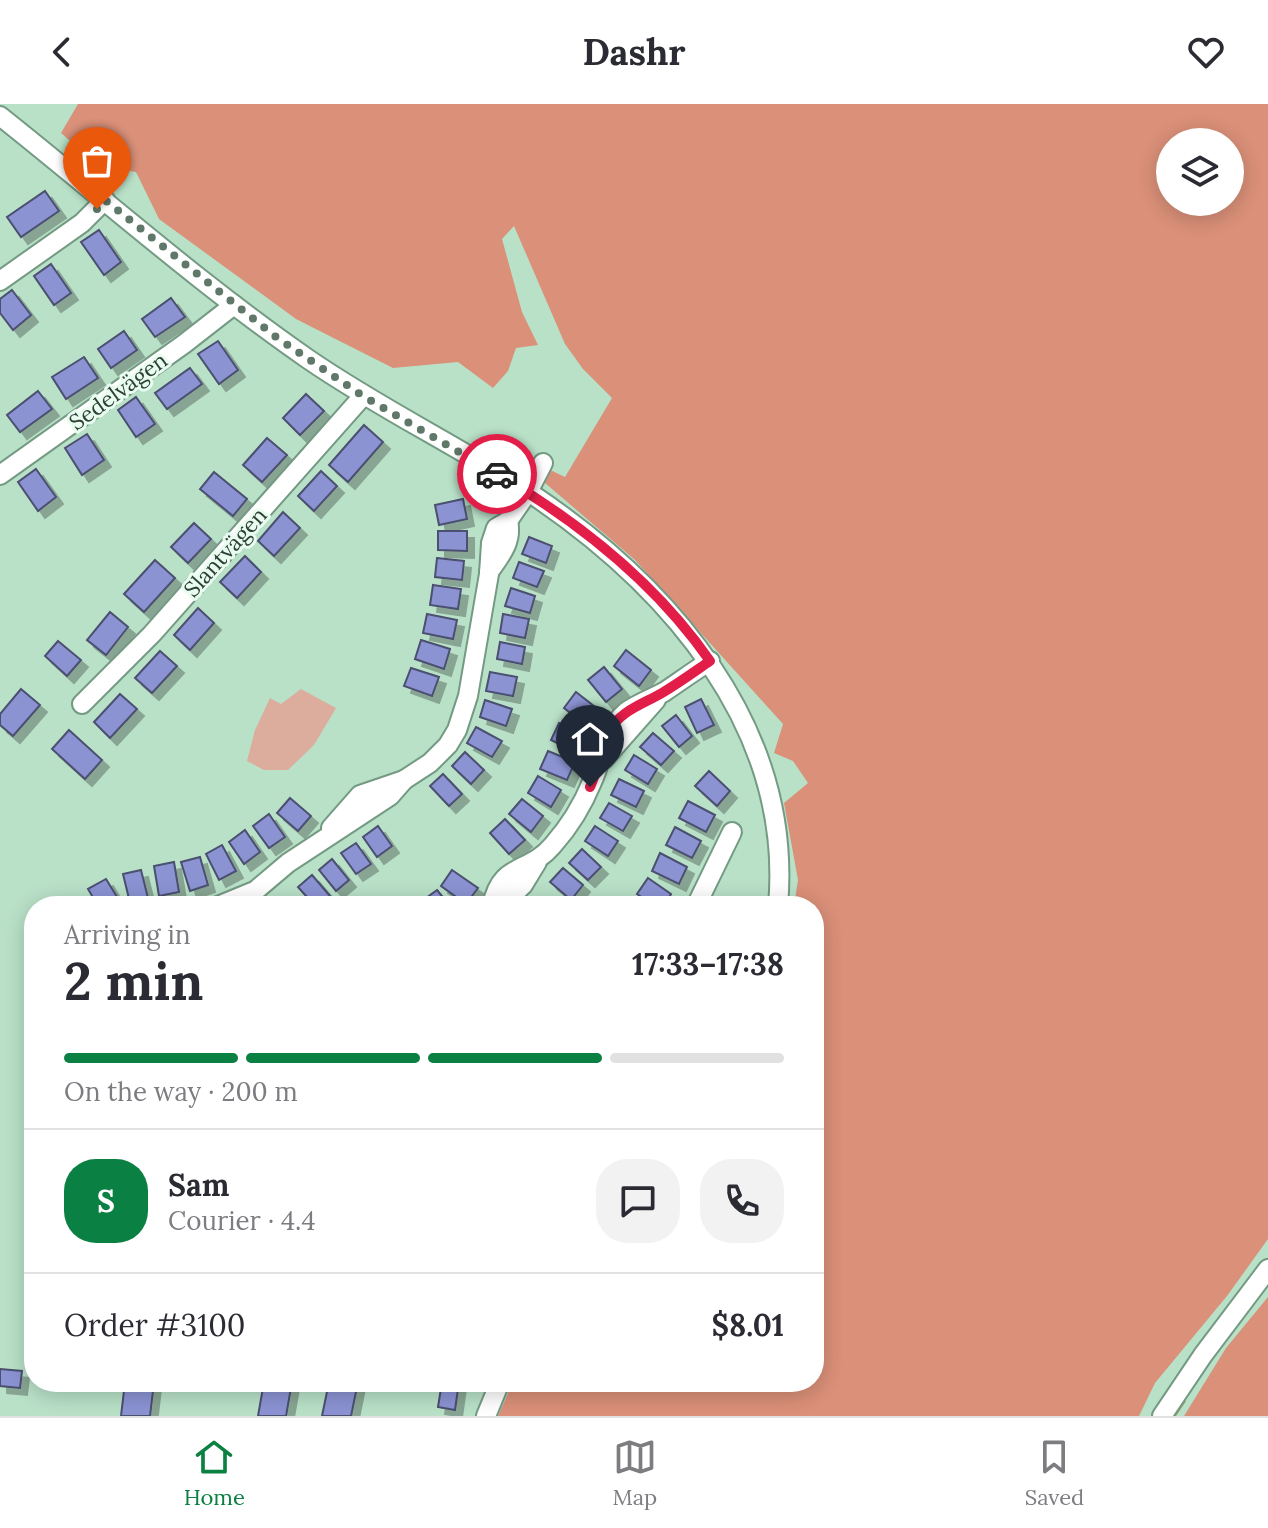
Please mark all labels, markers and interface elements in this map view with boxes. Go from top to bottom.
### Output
text: Dashr [582,29,686,75]
icon: back [40,30,84,74]
icon: heart [1184,30,1228,74]
pin [63,127,131,209]
map controls [1156,128,1244,216]
button: layers [1156,128,1244,216]
icon: bag [75,139,119,183]
street label: Sedelvägen [63,346,173,436]
courier [457,434,537,514]
icon: car [475,452,519,496]
street label: Slantvägen [177,501,273,603]
pin [556,705,624,787]
icon: home [568,717,612,761]
text: Arriving in [64,918,191,951]
text: 17:33–17:38 [632,945,784,983]
text: 2 min [64,948,203,1014]
text: On the way · 200 m [64,1075,298,1108]
button: chat [596,1159,680,1243]
button: phone [700,1159,784,1243]
text: Sam [168,1166,229,1204]
text: S [97,1182,115,1220]
text: Courier · 4.4 [168,1204,316,1237]
text: Order #3100 [64,1306,245,1344]
text: $8.01 [711,1306,784,1344]
tab: Home [184,1435,245,1511]
tab: Map [612,1435,657,1511]
tab: Saved [1025,1435,1084,1511]

